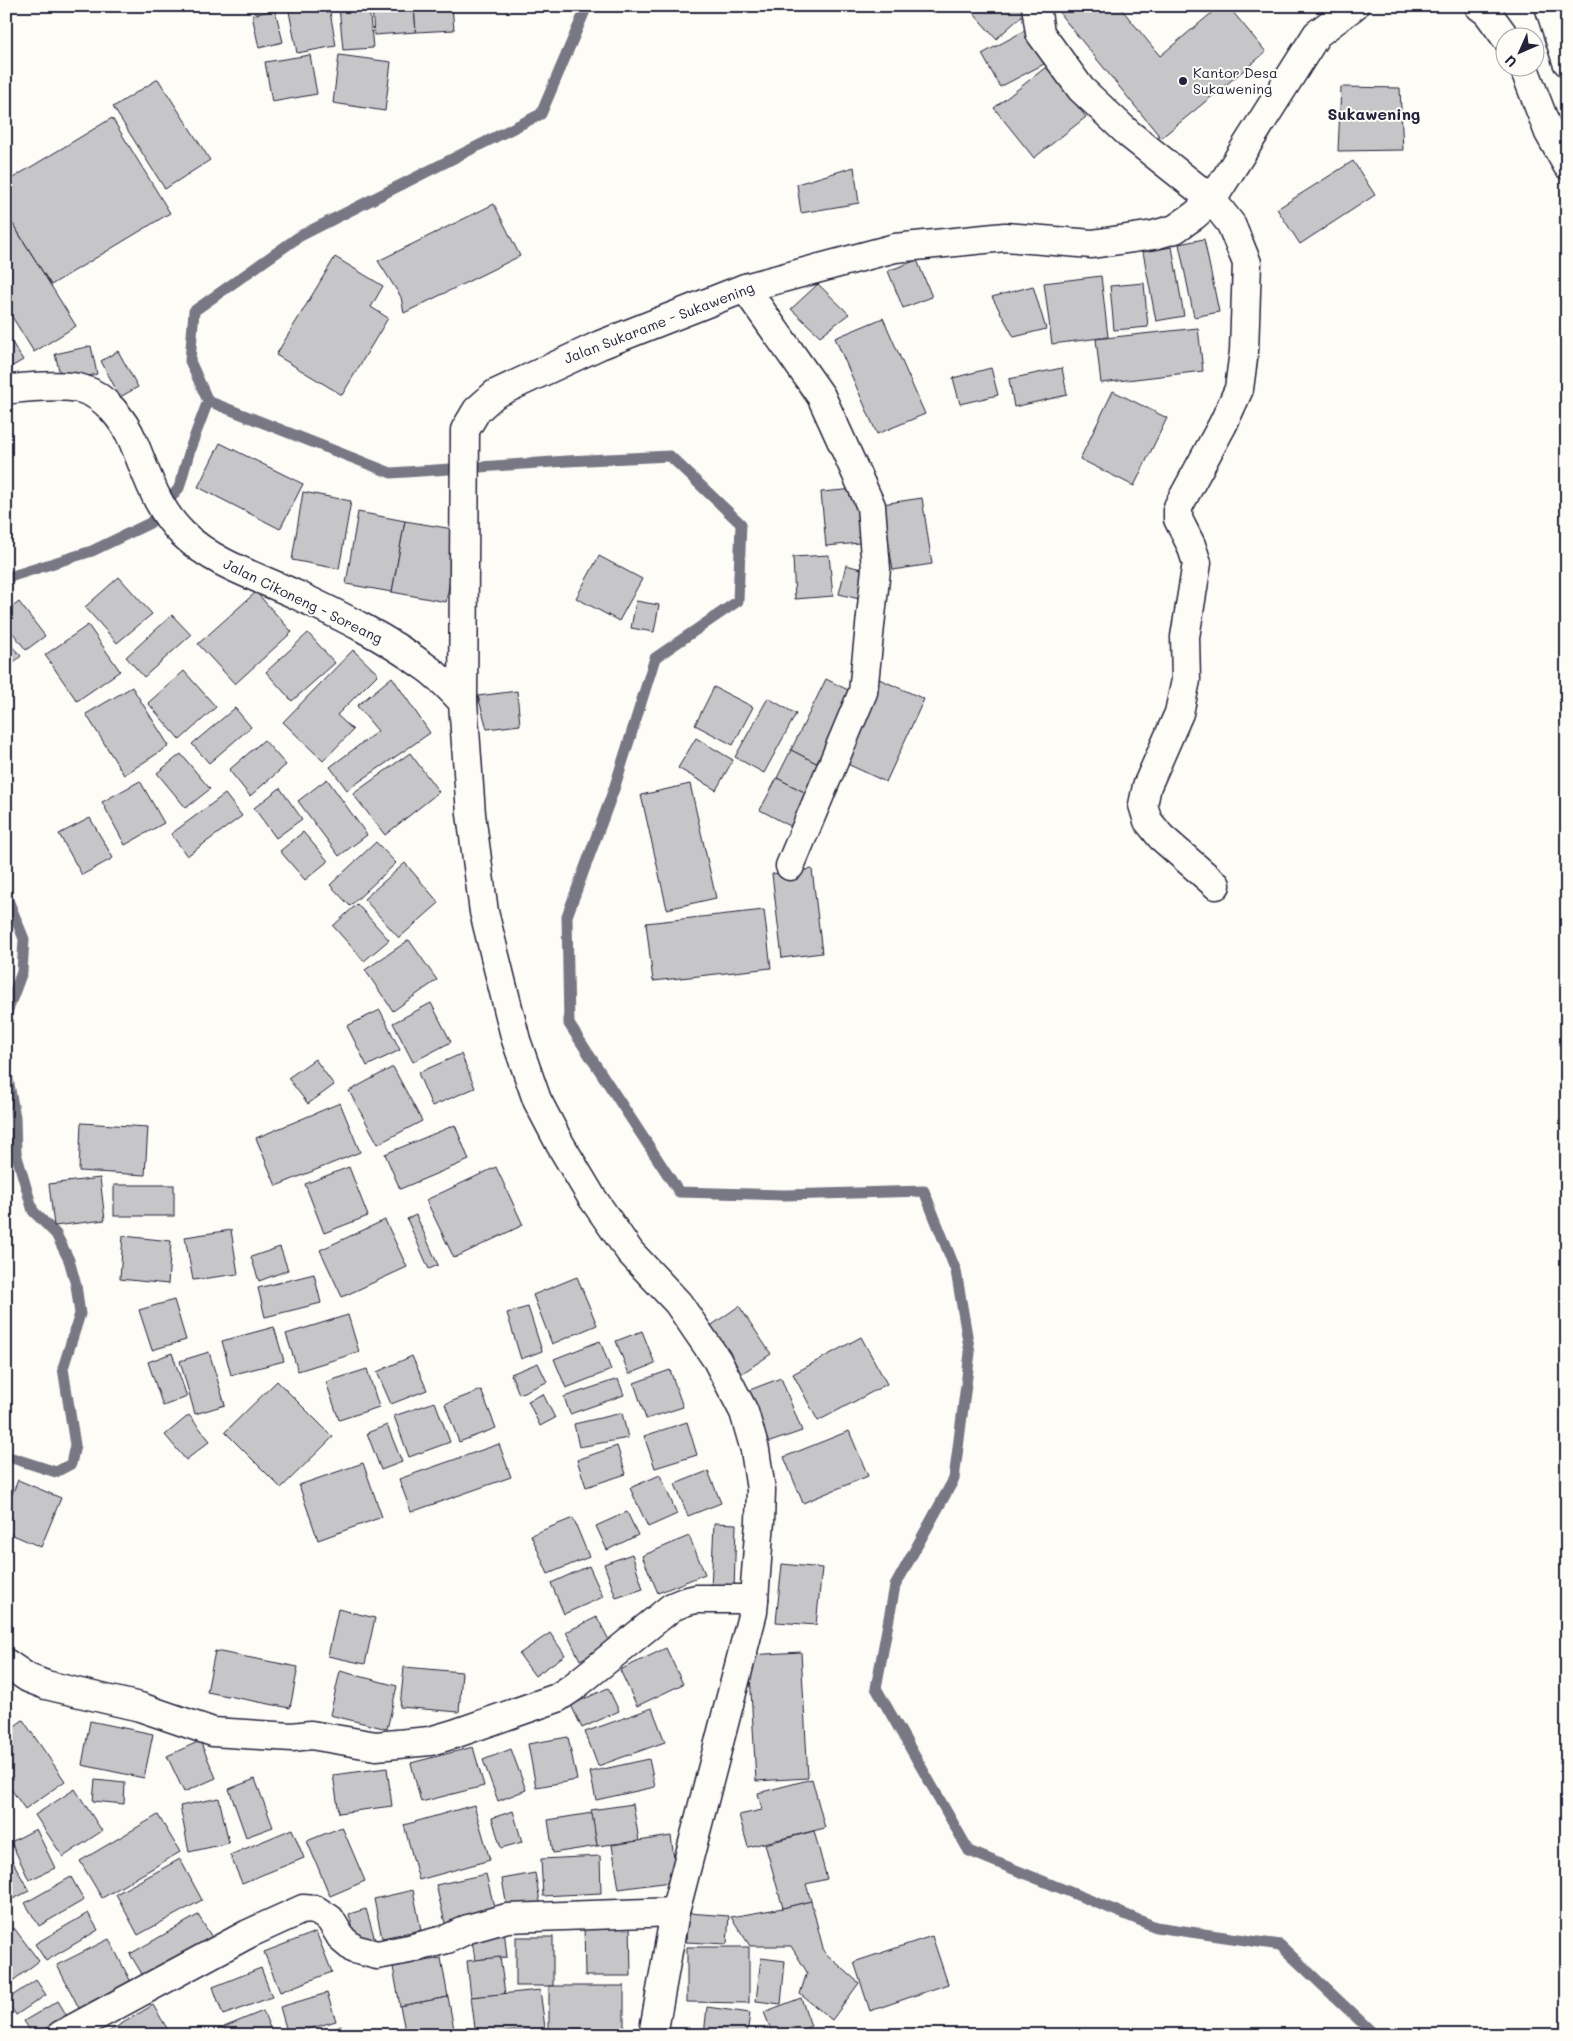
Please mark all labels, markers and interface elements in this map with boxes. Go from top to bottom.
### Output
north arrow [1496,28,1546,78]
text: U [1500,51,1521,72]
place label: Kantor Desa Sukawening [1193,63,1278,98]
marker: Kantor Desa Sukawening [1177,75,1189,87]
district label: Sukawening [1328,103,1420,124]
street label: Jalan Sukarame - Sukawening [561,277,757,368]
street label: Jalan Cikoneng - Soreang [221,554,386,647]

